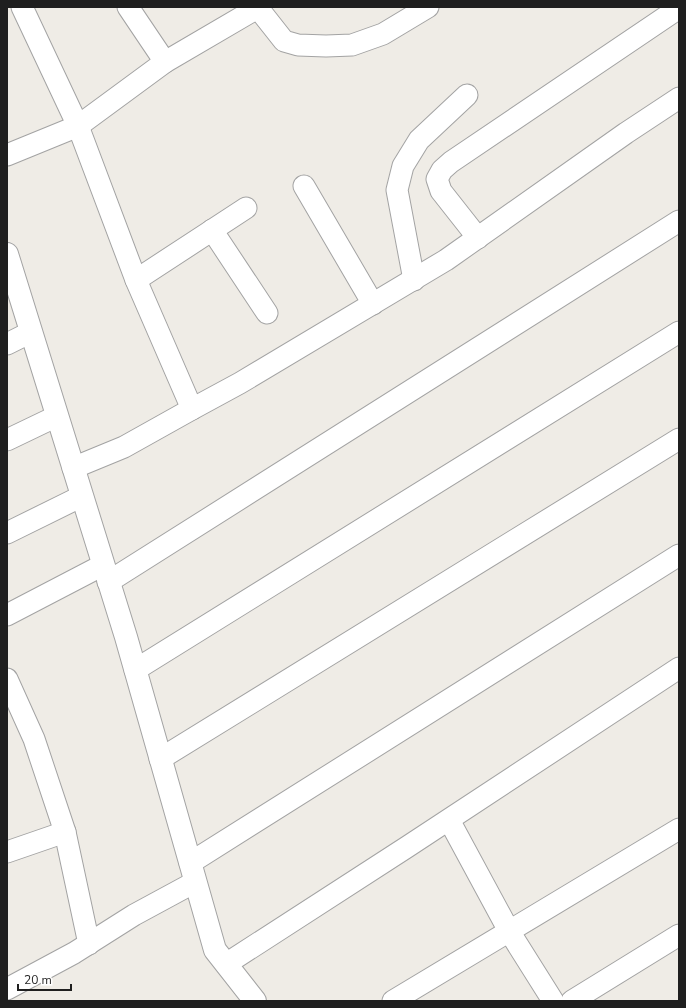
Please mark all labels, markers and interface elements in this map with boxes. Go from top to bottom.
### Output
scale bar [18,966,71,992]
text: 20 m [24,972,52,988]

